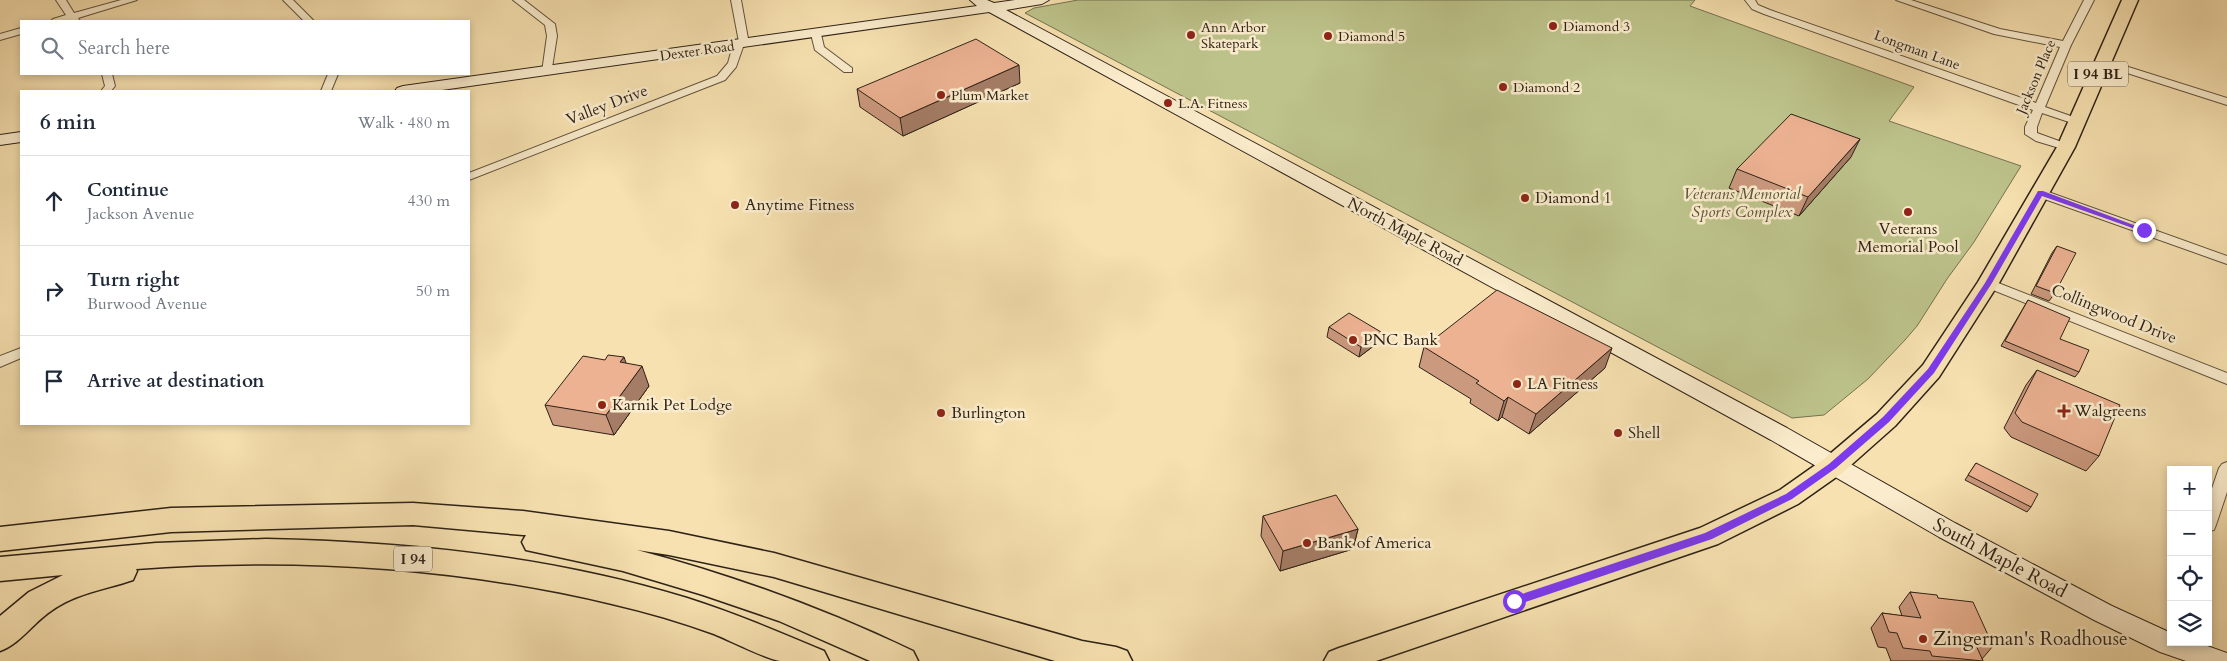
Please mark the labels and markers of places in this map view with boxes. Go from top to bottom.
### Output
place label: Diamond 3 [1563,17,1630,36]
place label: Ann Arbor Skatepark [1201,18,1267,53]
marker: Diamond 3 [1547,20,1559,32]
place label: Diamond 5 [1338,27,1405,46]
marker: Ann Arbor Skatepark [1185,29,1197,41]
marker: Diamond 5 [1322,30,1334,42]
place label: Diamond 2 [1513,78,1580,97]
marker: Diamond 2 [1497,81,1509,93]
place label: Plum Market [951,86,1029,105]
marker: Plum Market [935,89,947,101]
place label: L.A. Fitness [1178,94,1248,113]
marker: L.A. Fitness [1162,97,1174,109]
place label: Diamond 1 [1535,187,1612,209]
marker: Diamond 1 [1519,192,1531,204]
place label: Anytime Fitness [745,194,854,216]
marker: Anytime Fitness [729,199,741,211]
marker: Veterans Memorial Pool [1902,206,1914,218]
place label: Veterans Memorial Pool [1858,218,1958,258]
place label: PNC Bank [1363,329,1439,351]
marker: PNC Bank [1347,334,1359,346]
place label: LA Fitness [1527,373,1598,395]
marker: LA Fitness [1511,378,1523,390]
place label: Karnik Pet Lodge [612,394,732,416]
marker: Karnik Pet Lodge [596,399,608,411]
place label: Walgreens [2073,400,2146,422]
place label: Burlington [951,402,1026,424]
marker: Walgreens [2058,405,2070,417]
marker: Burlington [935,407,947,419]
place label: Shell [1628,422,1660,444]
marker: Shell [1612,427,1624,439]
place label: Bank of America [1317,532,1431,554]
marker: Bank of America [1301,537,1313,549]
place label: Zingerman's Roadhouse [1933,626,2128,652]
marker: Zingerman's Roadhouse [1917,633,1929,645]

